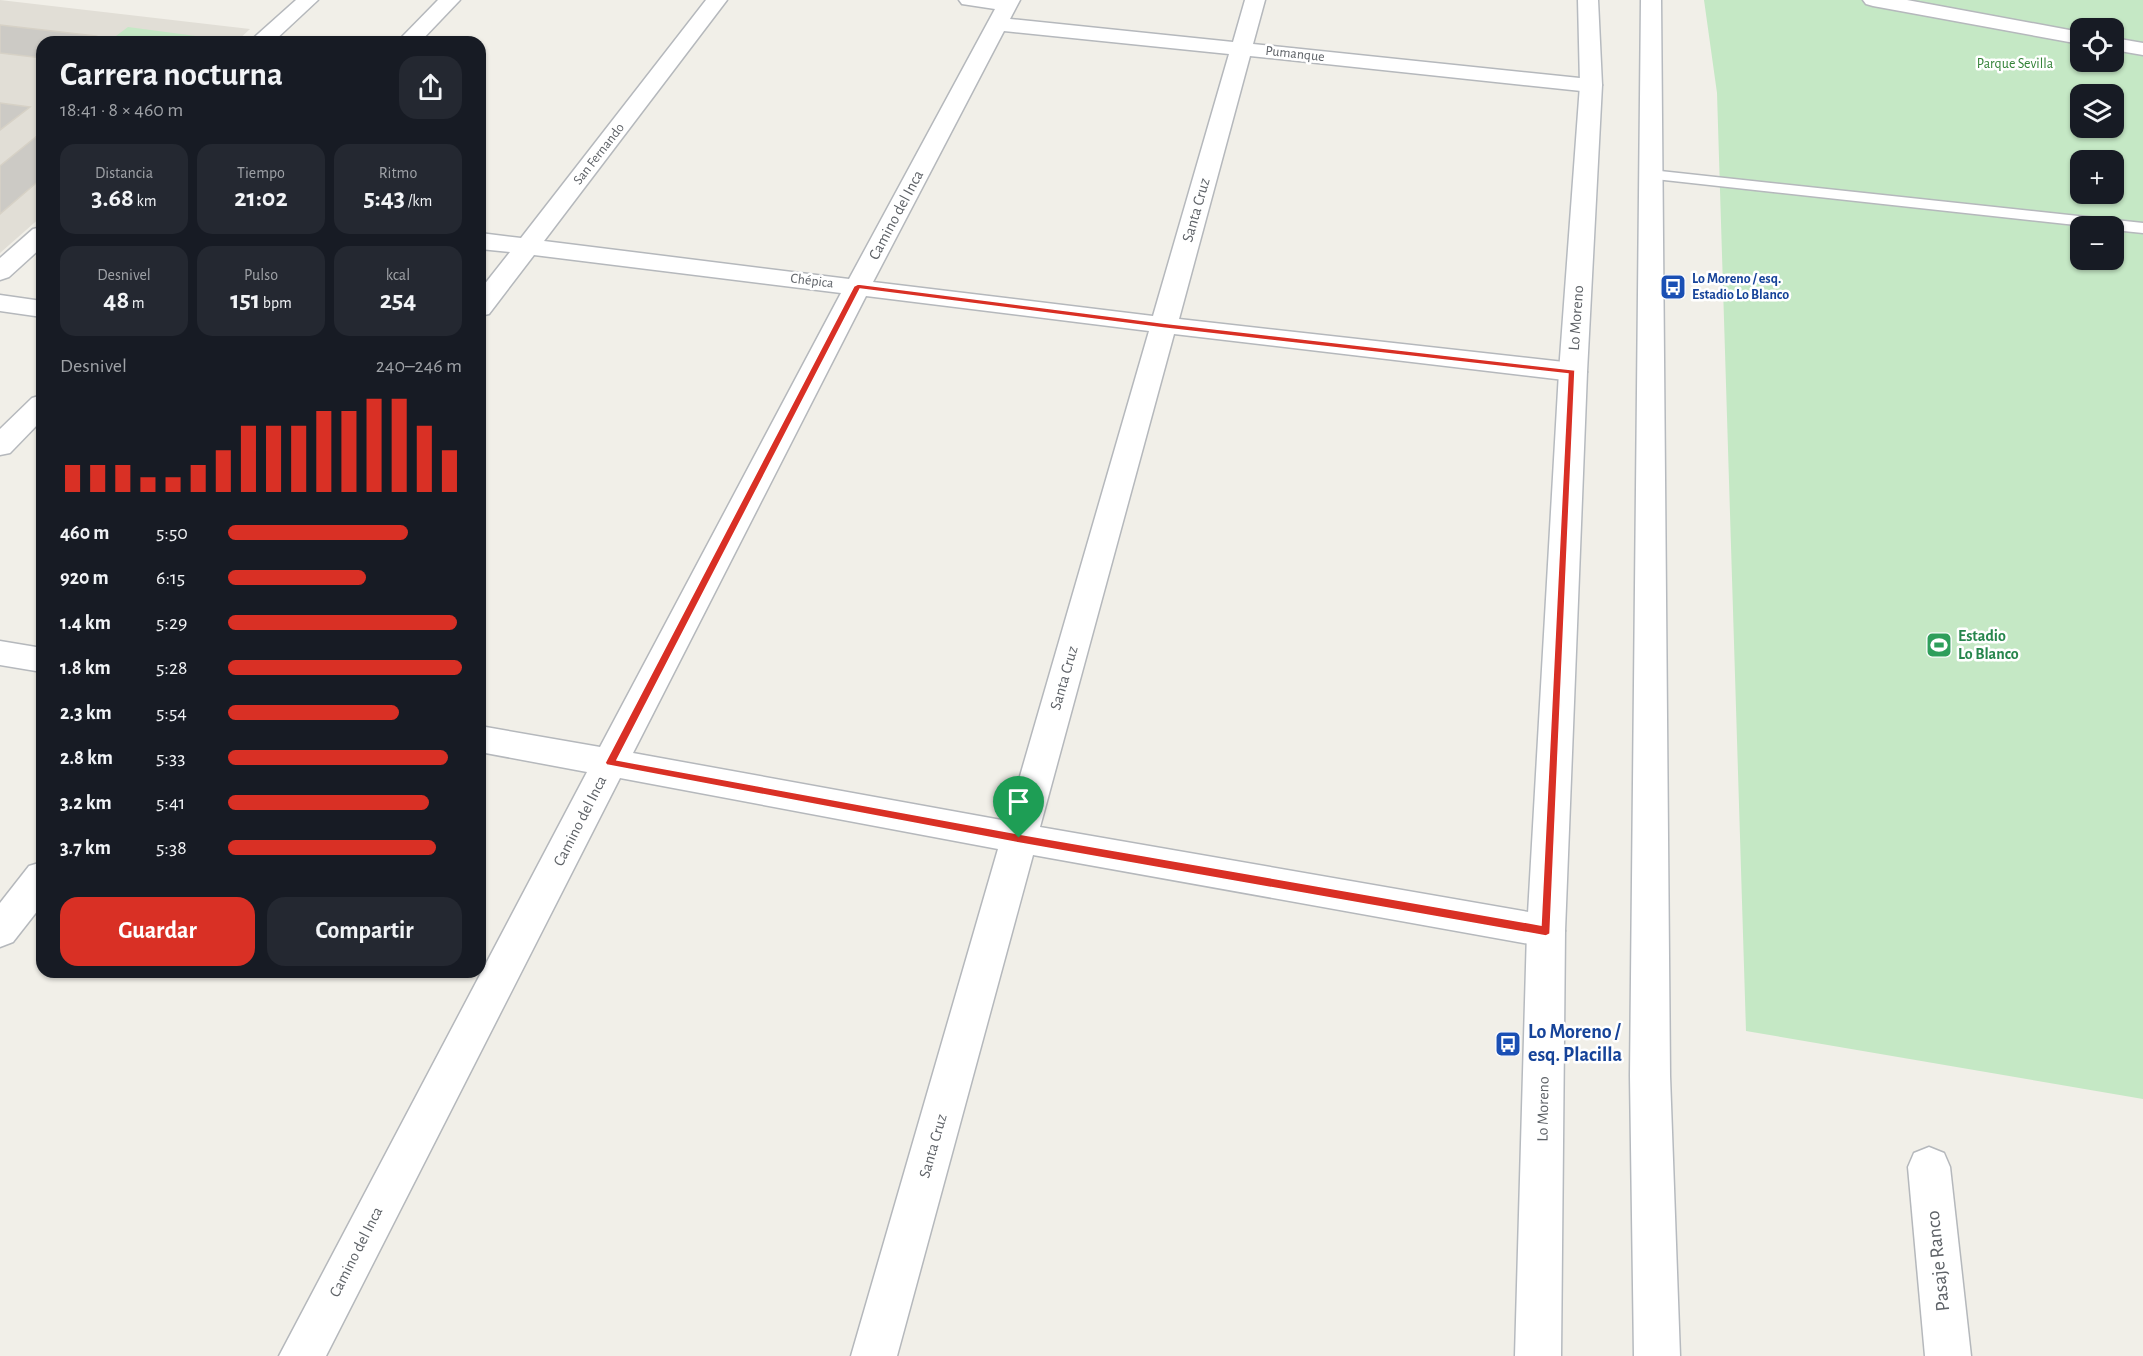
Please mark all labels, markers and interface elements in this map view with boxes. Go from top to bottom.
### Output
map controls [2070,18,2124,270]
button: locate [2070,18,2124,72]
street label: Pumanque [1265,44,1325,64]
button: share [399,56,462,119]
park label: Parque Sevilla [1977,57,2054,71]
text: Carrera nocturna [60,59,283,92]
button: layers [2070,84,2124,138]
text: 18:41 · 8 × 460 m [60,100,183,120]
street label: San Fernando [571,121,627,187]
button: + [2070,150,2124,204]
text: Distancia [95,165,153,181]
text: Tiempo [237,165,285,181]
text: Ritmo [379,165,417,181]
street label: Camino del Inca [866,168,926,262]
street label: Santa Cruz [1179,176,1213,244]
text: 3.68 [91,185,134,211]
text: 21:02 [234,185,288,211]
text: 5:43 [364,185,405,211]
text: km [134,193,157,209]
text: /km [405,193,432,209]
button: − [2070,216,2124,270]
text: Desnivel [97,267,151,283]
text: Pulso [244,267,278,283]
text: kcal [386,267,410,283]
street label: Chépica [790,271,835,291]
bus stop icon: Lo Moreno / esq. Estadio Lo Blanco [1658,272,1688,302]
place label: Lo Moreno / esq. Estadio Lo Blanco [1692,272,1789,302]
street label: Lo Moreno [1566,285,1586,351]
text: 48 [103,287,129,313]
text: 151 [230,287,260,313]
text: 254 [380,287,416,313]
text: m [129,295,145,311]
text: bpm [260,295,292,311]
text: Desnivel [60,356,127,376]
text: 240–246 m [376,356,462,376]
text: 460 m [60,523,109,543]
text: 5:50 [156,523,188,543]
text: 920 m [60,568,109,588]
text: 6:15 [156,568,185,588]
text: 1.4 km [60,613,111,633]
text: 5:29 [156,613,187,633]
place label: Estadio Lo Blanco [1958,628,2019,662]
sports icon: Estadio Lo Blanco [1924,630,1954,660]
street label: Santa Cruz [1047,644,1081,712]
text: 1.8 km [60,658,111,678]
text: 5:28 [156,658,188,678]
text: 2.3 km [60,703,112,723]
text: 5:54 [156,703,187,723]
text: 2.8 km [60,748,113,768]
text: 5:33 [156,748,185,768]
street label: Camino del Inca [550,773,610,869]
pin [993,776,1044,838]
icon: arrive [1002,785,1035,818]
text: 3.2 km [60,793,112,813]
text: 5:41 [156,793,185,813]
text: 3.7 km [60,838,111,858]
text: 5:38 [156,838,187,858]
button: Guardar [60,897,255,966]
button: Compartir [267,897,462,966]
place label: Lo Moreno / esq. Placilla [1528,1022,1622,1065]
bus stop icon: Lo Moreno / esq. Placilla [1493,1029,1523,1059]
street label: Lo Moreno [1534,1076,1552,1142]
street label: Santa Cruz [916,1112,950,1180]
street label: Camino del Inca [326,1204,386,1300]
street label: Pasaje Ranco [1923,1210,1953,1312]

